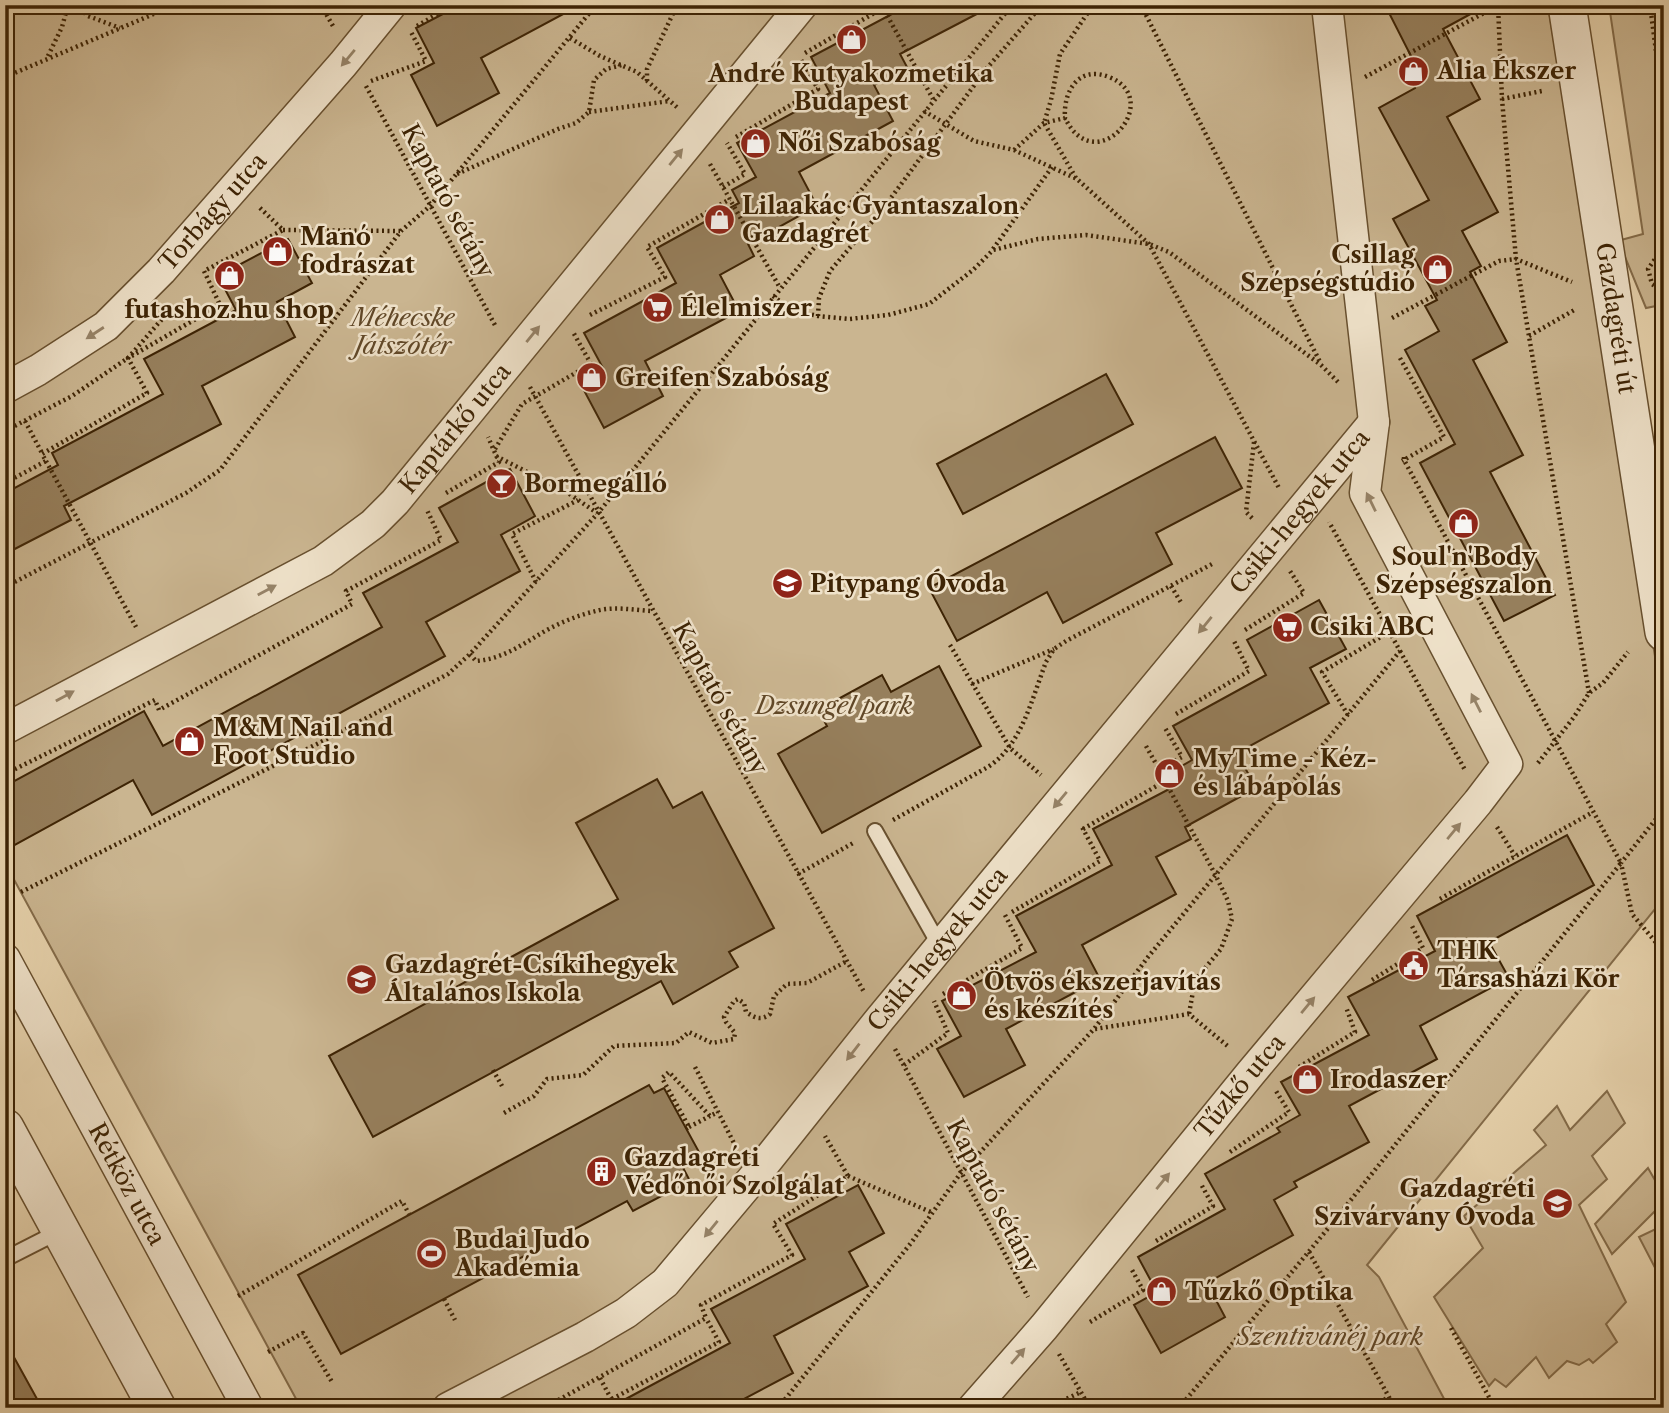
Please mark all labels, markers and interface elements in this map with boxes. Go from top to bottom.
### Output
shop icon: André Kutyakozmetika Budapest [834,23,868,57]
one-way arrow [341,50,356,67]
shop icon: Alia Ékszer [1397,54,1431,88]
place label: Alia Ékszer [1436,56,1576,85]
place label: André Kutyakozmetika Budapest [707,59,995,116]
street label: Kaptató sétány [396,119,501,283]
shop icon: Női Szabóság [738,126,772,160]
place label: Női Szabóság [778,128,942,157]
street label: Torbágy utca [153,146,272,277]
one-way arrow [668,148,683,166]
place label: Lilaakác Gyantaszalon Gazdagrét [742,191,1020,248]
shop icon: Lilaakác Gyantaszalon Gazdagrét [702,203,736,237]
place label: Manó fodrászat [300,222,415,279]
shop icon: Manó fodrászat [260,234,294,268]
place label: Csillag Szépségstúdió [1240,240,1416,297]
street label: Gazdagréti út [1590,241,1642,396]
shop icon: Csillag Szépségstúdió [1421,252,1455,286]
shop icon: futashoz.hu shop [212,259,246,293]
supermarket icon: Élelmiszer [640,291,674,325]
place label: Élelmiszer [680,293,812,322]
place label: futashoz.hu shop [124,295,334,324]
park label: Méhecske Játszótér [347,303,456,360]
one-way arrow [525,325,540,342]
one-way arrow [85,327,105,340]
street label: Kaptárkő utca [393,357,517,499]
shop icon: Greifen Szabóság [575,361,609,395]
place label: Greifen Szabóság [615,363,830,392]
street label: Csiki-hegyek utca [1223,423,1376,599]
bar icon: Bormegálló [484,467,518,501]
place label: Bormegálló [524,469,667,498]
one-way arrow [1365,492,1376,512]
shop icon: Soul'n'Body Szépségszalon [1447,506,1481,540]
place label: Soul'n'Body Szépségszalon [1375,542,1553,599]
school or university icon: Pitypang Óvoda [770,567,804,601]
place label: Pitypang Óvoda [810,568,1007,598]
one-way arrow [257,585,277,597]
supermarket icon: Csiki ABC [1270,610,1304,644]
place label: Csiki ABC [1310,612,1434,641]
one-way arrow [1198,616,1213,633]
street label: Kaptató sétány [667,617,775,780]
one-way arrow [55,690,75,702]
park label: Dzsungel park [754,691,913,720]
one-way arrow [1470,693,1481,713]
place label: M&M Nail and Foot Studio [213,713,393,770]
shop icon: M&M Nail and Foot Studio [173,725,207,759]
place label: MyTime - Kéz- és lábápolás [1193,744,1377,801]
shop icon: MyTime - Kéz- és lábápolás [1153,756,1187,790]
one-way arrow [1053,792,1068,809]
one-way arrow [1446,822,1461,839]
street label: Csiki-hegyek utca [861,861,1014,1037]
place label: THK Társasházi Kör [1437,936,1620,993]
public building icon: THK Társasházi Kör [1397,948,1431,982]
place label: Gazdagrét-Csíkihegyek Általános Iskola [384,950,676,1007]
school or university icon: Gazdagrét-Csíkihegyek Általános Iskola [345,962,379,996]
place label: Ötvös ékszerjavítás és készítés [984,966,1221,1024]
shop icon: Ötvös ékszerjavítás és készítés [944,979,978,1013]
one-way arrow [1300,997,1315,1015]
street label: Tűzkő utca [1188,1028,1291,1144]
one-way arrow [846,1042,861,1060]
shop icon: Irodaszer [1290,1063,1324,1097]
place label: Irodaszer [1330,1065,1448,1094]
street label: Kaptató sétány [941,1114,1046,1278]
street label: Rétköz utca [83,1118,172,1250]
place label: Gazdagréti Védőnői Szolgálat [623,1143,845,1200]
building icon: Gazdagréti Védőnői Szolgálat [584,1155,618,1189]
one-way arrow [1155,1172,1170,1189]
place label: Gazdagréti Szivárvány Óvoda [1314,1174,1536,1231]
school or university icon: Gazdagréti Szivárvány Óvoda [1541,1186,1575,1220]
one-way arrow [704,1221,719,1238]
place label: Budai Judo Akadémia [454,1225,590,1282]
sports icon: Budai Judo Akadémia [415,1237,449,1271]
shop icon: Tűzkő Optika [1145,1275,1179,1309]
place label: Tűzkő Optika [1185,1277,1354,1306]
park label: Szentivánéj park [1235,1322,1424,1351]
one-way arrow [1010,1347,1026,1365]

